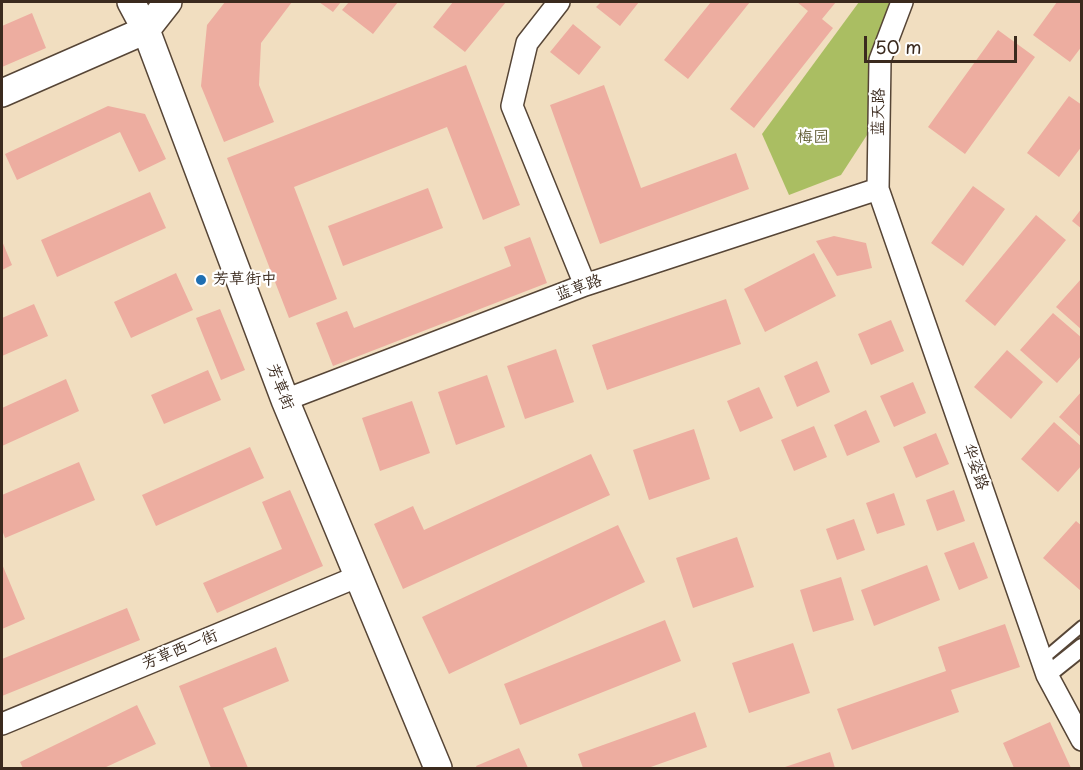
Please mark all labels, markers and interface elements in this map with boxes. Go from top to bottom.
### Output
scale bar [867,24,1020,62]
text: 50 m [875,33,922,60]
street label: 蓝天路 [869,88,889,136]
park label: 梅园 [797,128,829,148]
place label: 芳草街中 [213,270,277,290]
street label: 蓝草路 [553,271,605,305]
marker: 芳草街中 [194,273,208,287]
street label: 芳草街 [262,361,298,413]
street label: 华姿路 [958,441,992,493]
street label: 芳草西一街 [139,626,221,674]

